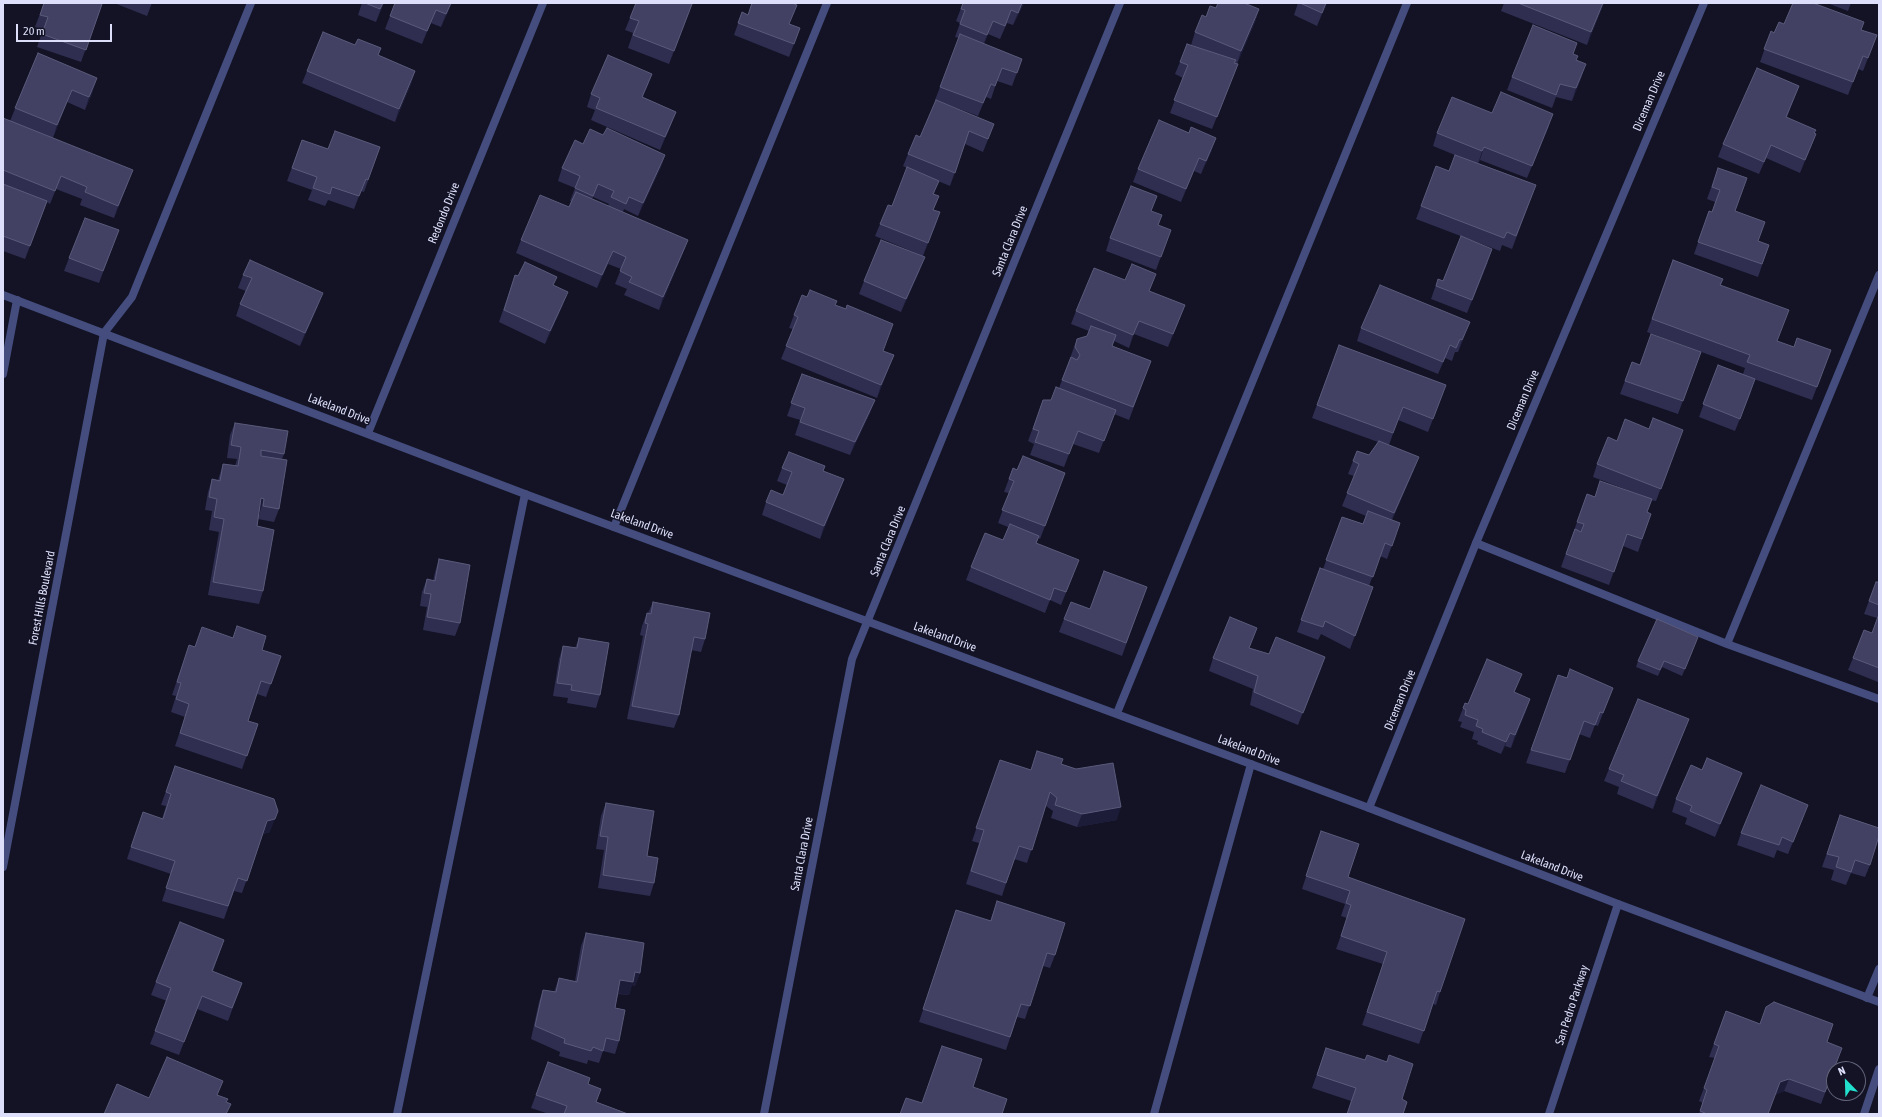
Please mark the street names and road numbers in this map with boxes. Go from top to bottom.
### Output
street label: Diceman Drive [1630,69,1668,133]
street label: Redondo Drive [425,180,463,246]
street label: Santa Clara Drive [989,203,1031,279]
street label: Diceman Drive [1504,368,1542,432]
street label: Lakeland Drive [306,390,372,428]
street label: Santa Clara Drive [867,503,909,579]
street label: Lakeland Drive [609,506,675,542]
street label: Forest Hills Boulevard [26,550,58,646]
street label: Lakeland Drive [912,619,978,655]
street label: Diceman Drive [1381,667,1419,733]
street label: Lakeland Drive [1216,731,1282,769]
street label: Santa Clara Drive [788,816,816,892]
street label: Lakeland Drive [1519,847,1585,885]
street label: San Pedro Parkway [1552,963,1592,1047]

